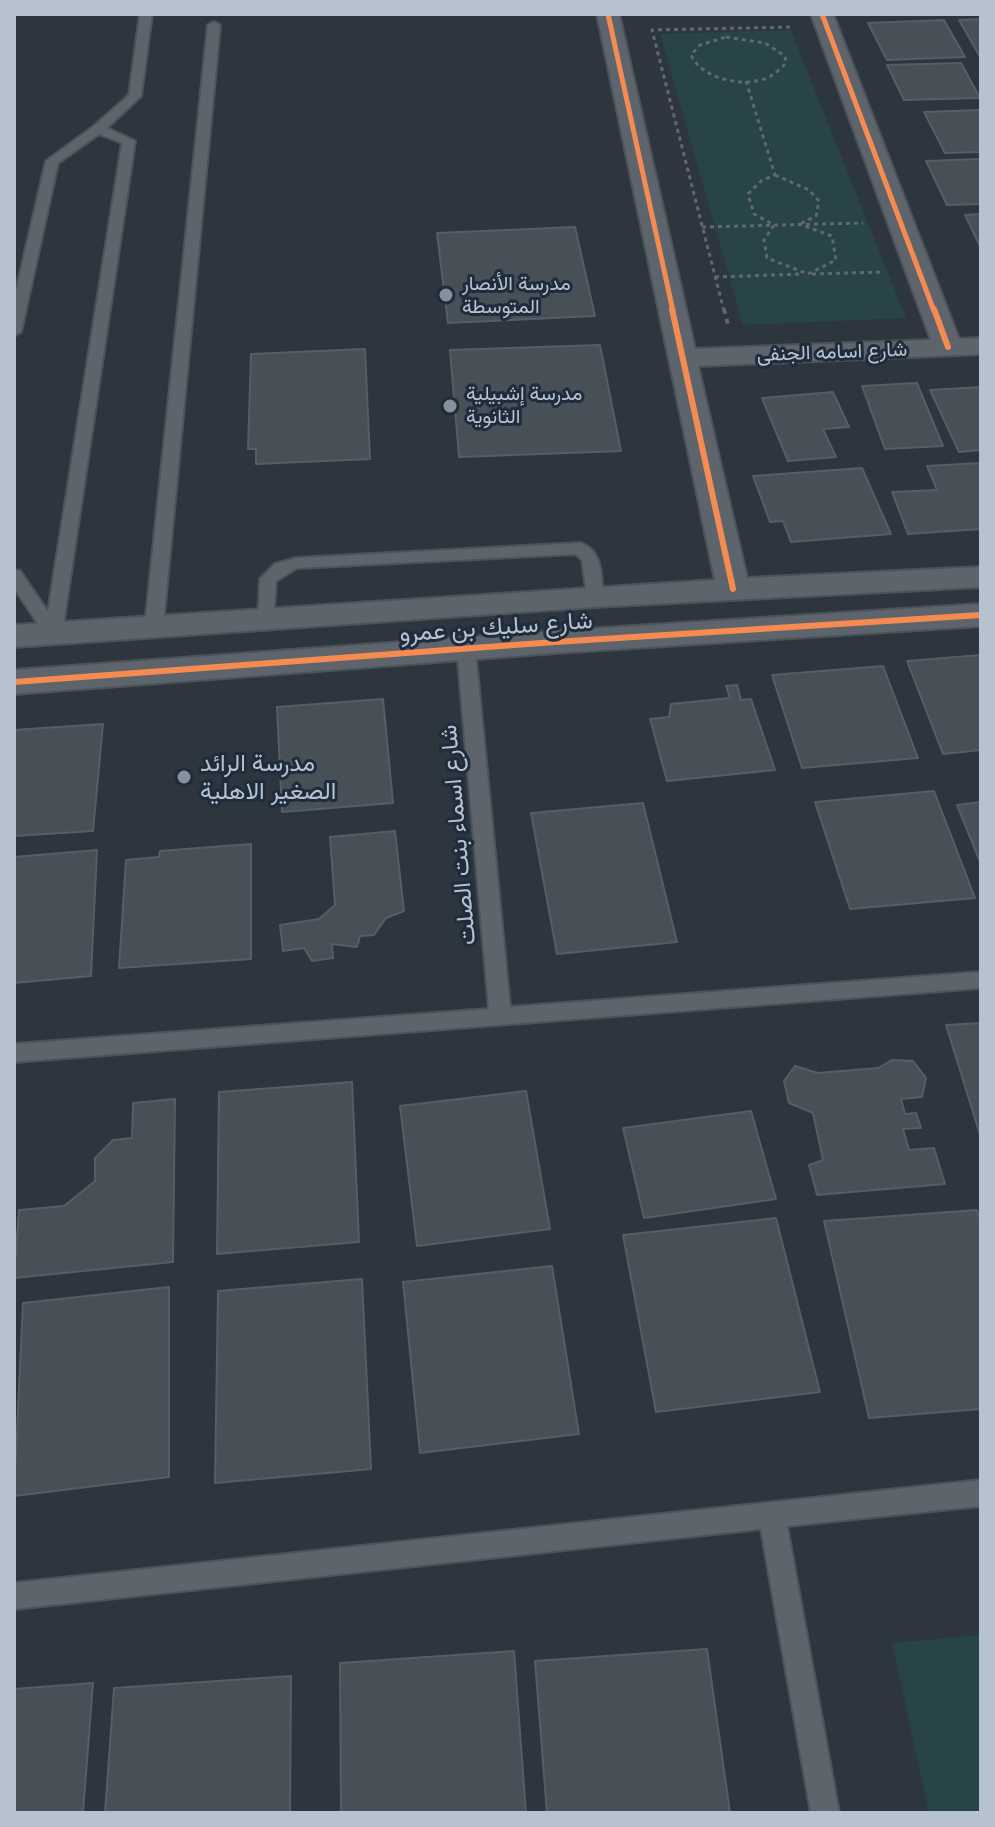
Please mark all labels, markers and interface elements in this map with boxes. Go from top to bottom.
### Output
place label: مدرسة الأنصار المتوسطة [462,272,571,319]
marker: مدرسة الأنصار المتوسطة [437,286,455,304]
street label: شارع اسامه الجنفى [756,337,908,367]
place label: مدرسة إشبيلية الثانوية [466,382,582,429]
marker: مدرسة إشبيلية الثانوية [441,397,459,415]
street label: شارع سليك بن عمرو [398,606,594,648]
street label: شارع اسماء بنت الصلت [434,724,482,946]
place label: مدرسة الرائد الصغير الاهلية [200,749,336,805]
marker: مدرسة الرائد الصغير الاهلية [175,768,193,786]

